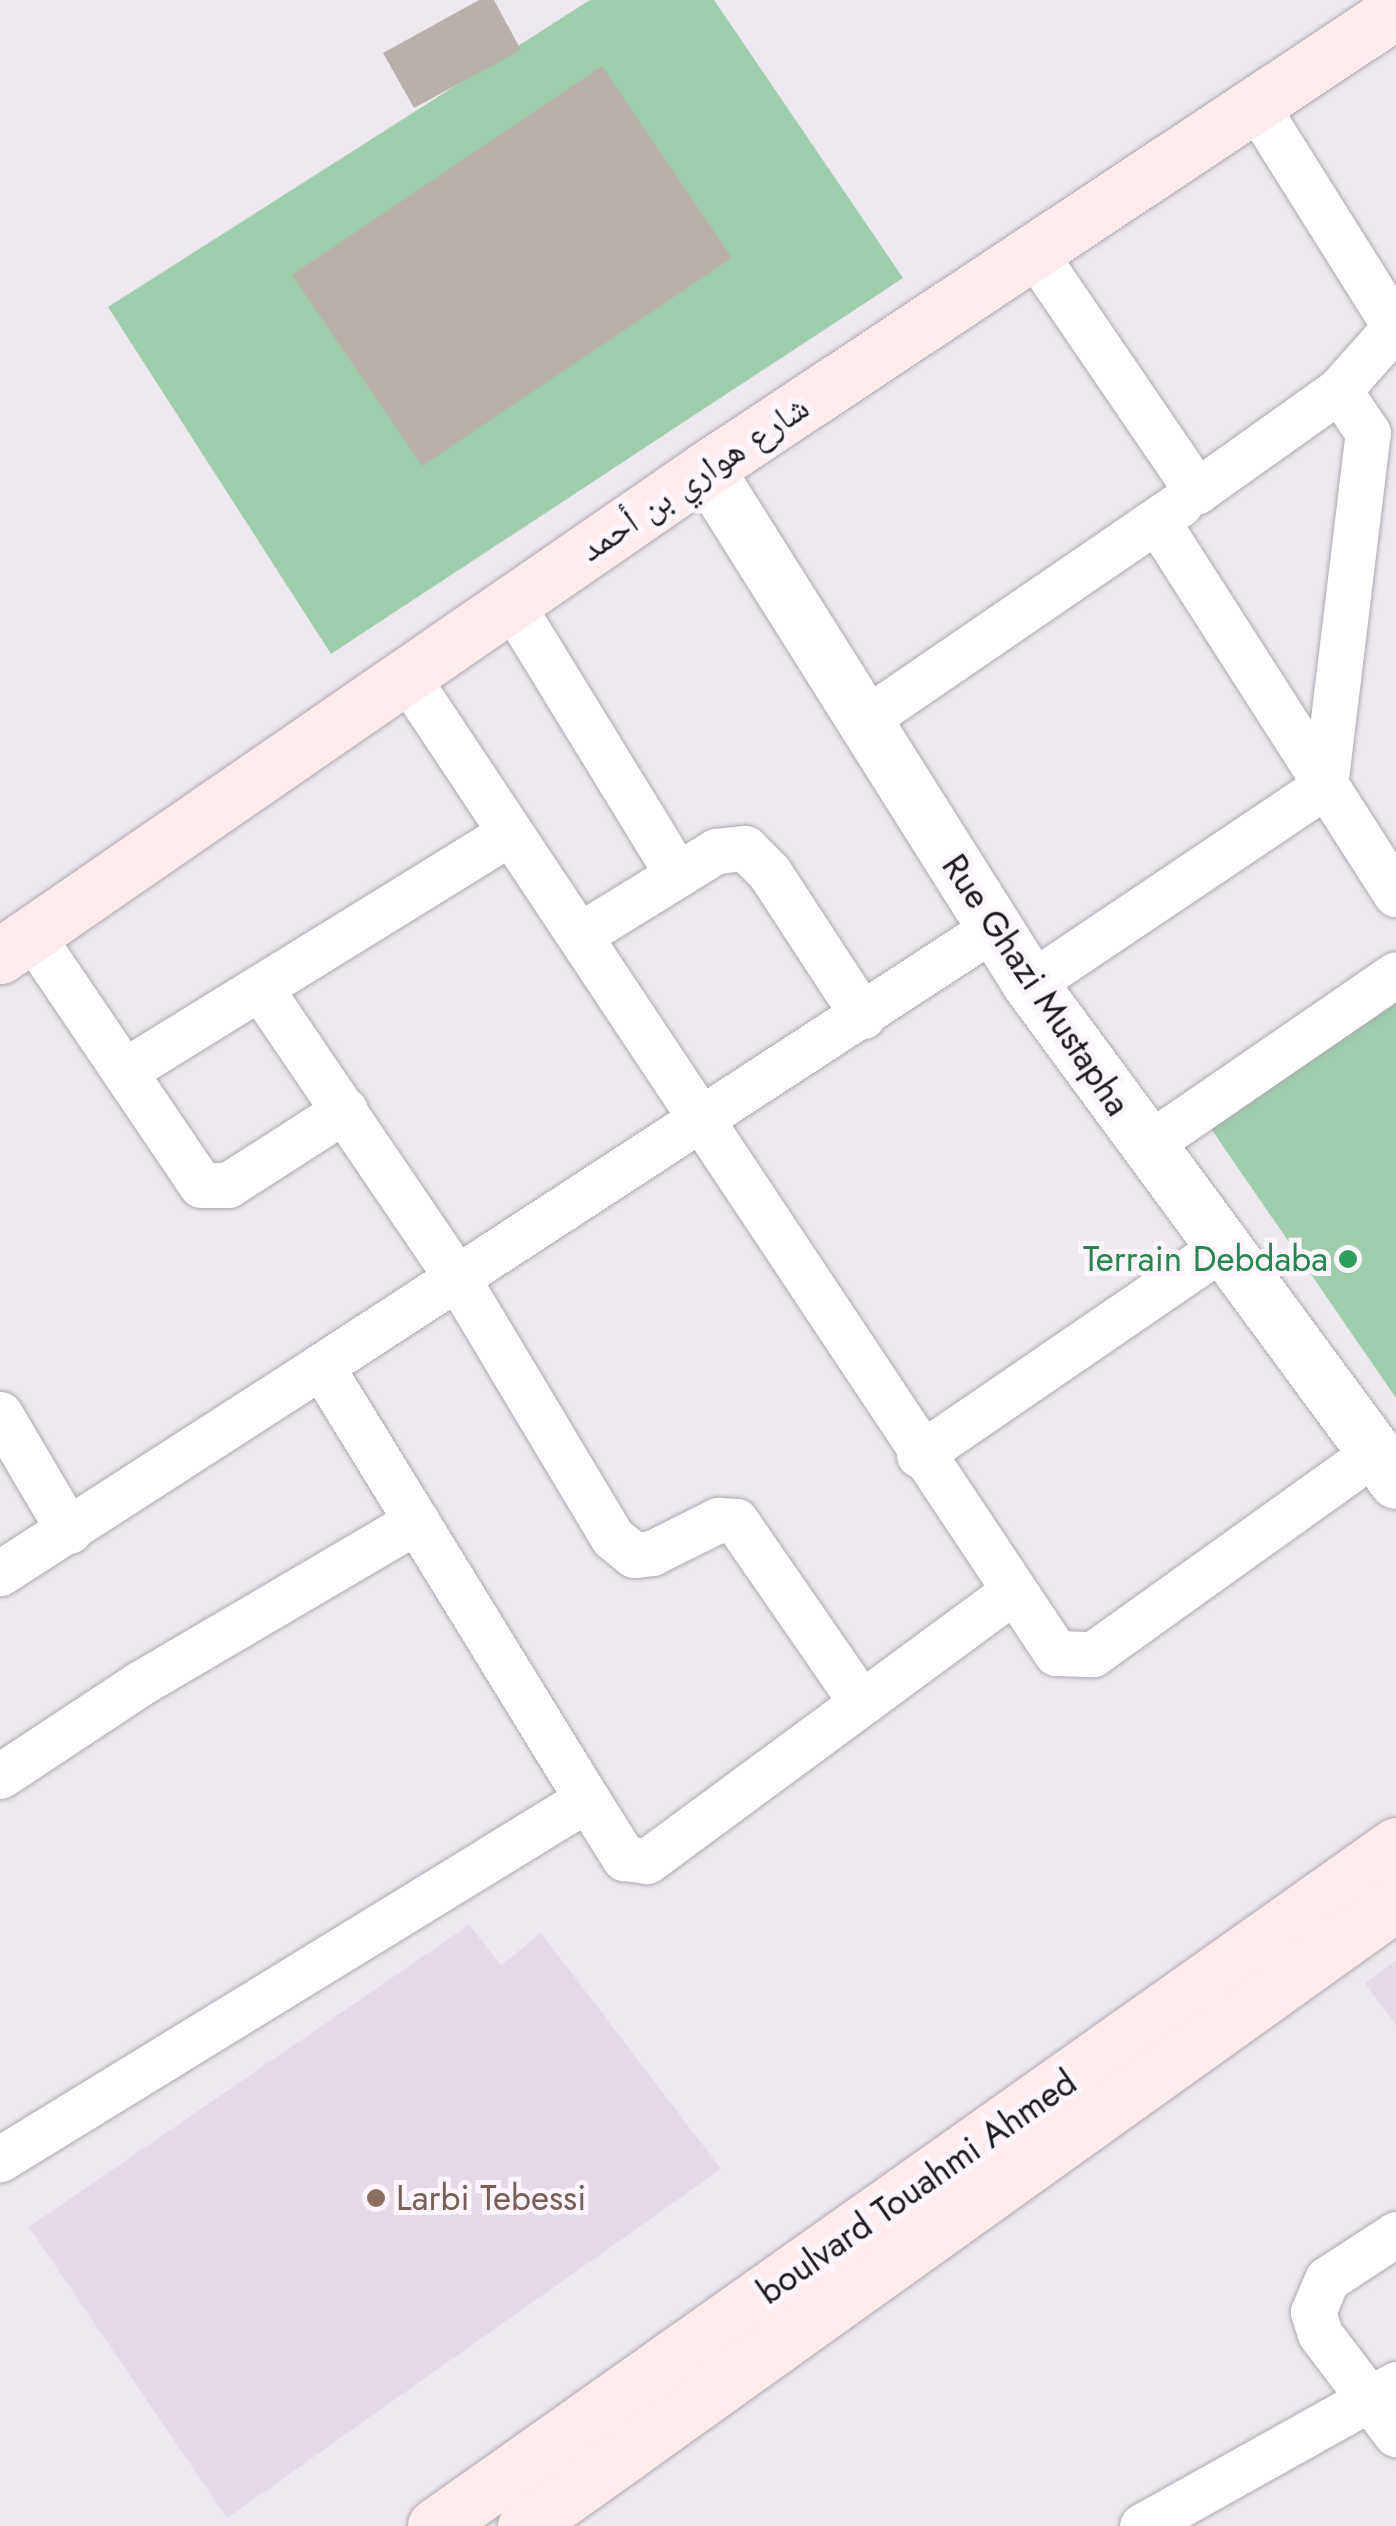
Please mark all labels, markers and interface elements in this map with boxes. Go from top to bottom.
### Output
street label: شارع هواري بن أحمد [571,386,817,570]
street label: Rue Ghazi Mustapha [933,847,1139,1123]
place label: Terrain Debdaba [1083,1238,1328,1280]
marker: Terrain Debdaba [1337,1248,1359,1270]
street label: boulvard Touahmi Ahmed [750,2061,1084,2313]
place label: Larbi Tebessi [396,2177,586,2219]
marker: Larbi Tebessi [365,2187,387,2209]

